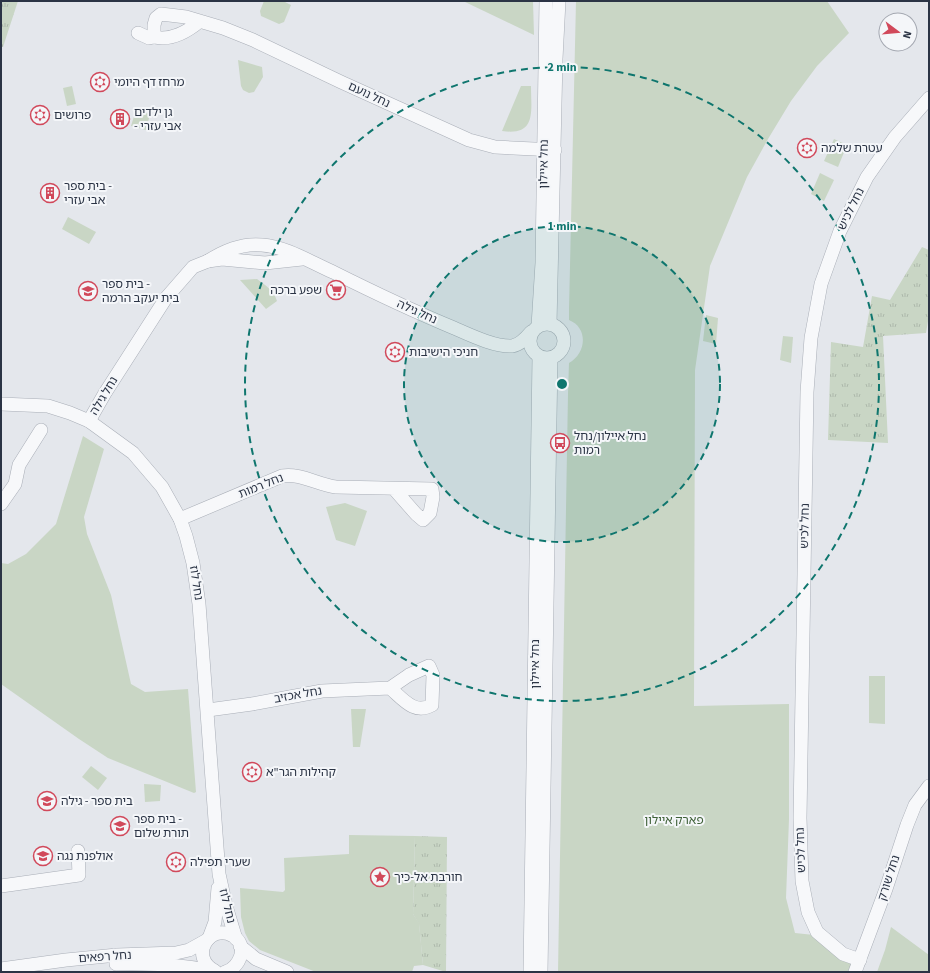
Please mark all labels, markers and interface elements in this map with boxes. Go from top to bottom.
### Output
north arrow [878,12,918,52]
text: N [899,29,915,40]
text: 2 min [547,59,577,76]
synagogue icon: מרחז דף היומי [89,71,111,93]
place label: מרחז דף היומי [114,74,184,91]
street label: נחל נועם [345,78,393,112]
synagogue icon: פרושים [29,104,51,126]
place label: גן ילדים - אבי עזרי [134,104,182,135]
place label: פרושים [54,107,91,124]
building icon: גן ילדים - אבי עזרי [109,108,131,130]
synagogue icon: עטרת שלמה [796,137,818,159]
street label: נחל איילון [535,139,553,189]
place label: עטרת שלמה [821,140,883,157]
place label: בית ספר - אבי עזרי [64,178,112,209]
building icon: בית ספר - אבי עזרי [39,182,61,204]
street label: נחל לכיש [833,185,869,233]
text: 1 min [547,218,577,235]
place label: בית ספר - בית יעקב הרמה [102,276,180,307]
supermarket icon: שפע ברכה [325,279,347,301]
school or university icon: בית ספר - בית יעקב הרמה [77,280,99,302]
place label: שפע ברכה [270,282,322,299]
street label: נחל גילה [394,296,440,328]
synagogue icon: חניכי הישיבות [384,341,406,363]
place label: חניכי הישיבות [409,344,478,361]
street label: נחל גילה [86,373,122,419]
centre of rings [555,377,569,391]
place label: נחל איילון/נחל רמות [574,428,646,459]
bus stop icon: נחל איילון/נחל רמות [549,432,571,454]
street label: נחל רמות [236,469,286,503]
street label: נחל לכיש [796,503,814,549]
street label: נחל לוז [185,564,207,602]
street label: נחל איילון [527,639,544,689]
street label: נחל אכזיב [273,682,323,708]
synagogue icon: קהילות הגר"א [241,761,263,783]
place label: קהילות הגר"א [266,764,337,781]
school or university icon: בית ספר - גילה [36,790,58,812]
place label: בית ספר - גילה [61,793,133,810]
place label: בית ספר - תורת שלום [134,811,189,842]
park label: פארק איילון [644,812,704,829]
school or university icon: בית ספר - תורת שלום [109,815,131,837]
street label: נחל לכיש [792,827,810,873]
school or university icon: אולפנת נגה [32,845,54,867]
place label: אולפנת נגה [57,848,114,865]
synagogue icon: שערי תפילה [165,851,187,873]
street label: נחל שורק [874,853,904,903]
place label: שערי תפילה [190,854,251,871]
place icon: חורבת אל-כיך [369,866,391,888]
place label: חורבת אל-כיך [394,869,463,886]
street label: נחל לוז [215,887,239,925]
street label: נחל רפאים [78,947,132,967]

